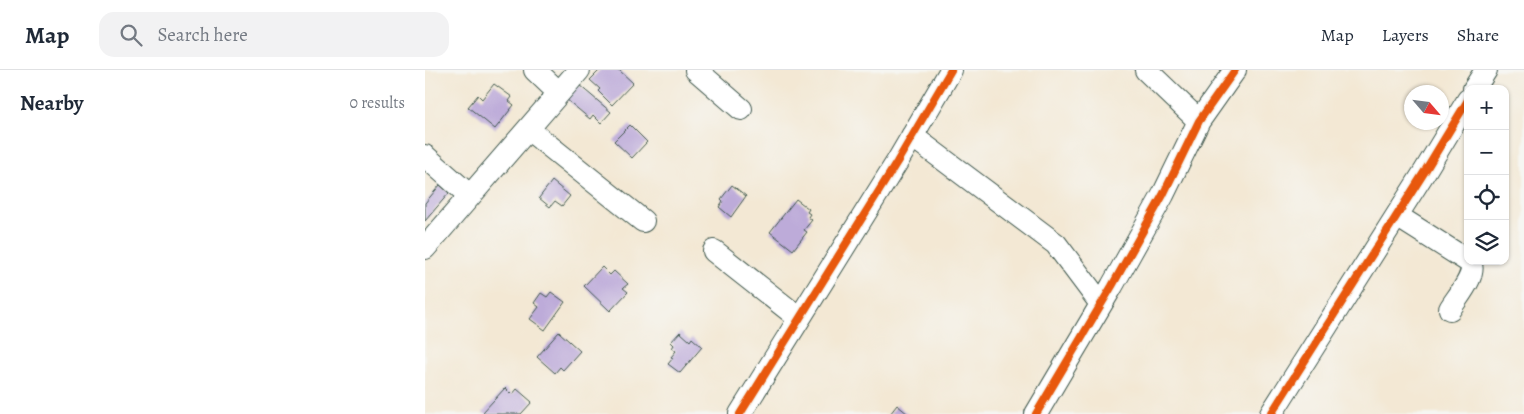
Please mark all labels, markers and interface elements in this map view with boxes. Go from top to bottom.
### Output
search box [99,12,449,57]
text: Map [25,19,69,51]
icon: search [117,21,145,49]
text: Search here [157,22,248,48]
text: Map [1321,23,1354,47]
text: Layers [1382,23,1429,47]
text: Share [1457,23,1499,47]
north arrow [1404,85,1449,130]
map controls [1464,85,1509,265]
button: + [1464,85,1509,130]
text: Nearby [20,89,83,117]
text: 0 results [349,92,405,114]
button: − [1464,130,1509,175]
button: locate [1464,175,1509,220]
button: layers [1464,220,1509,265]

